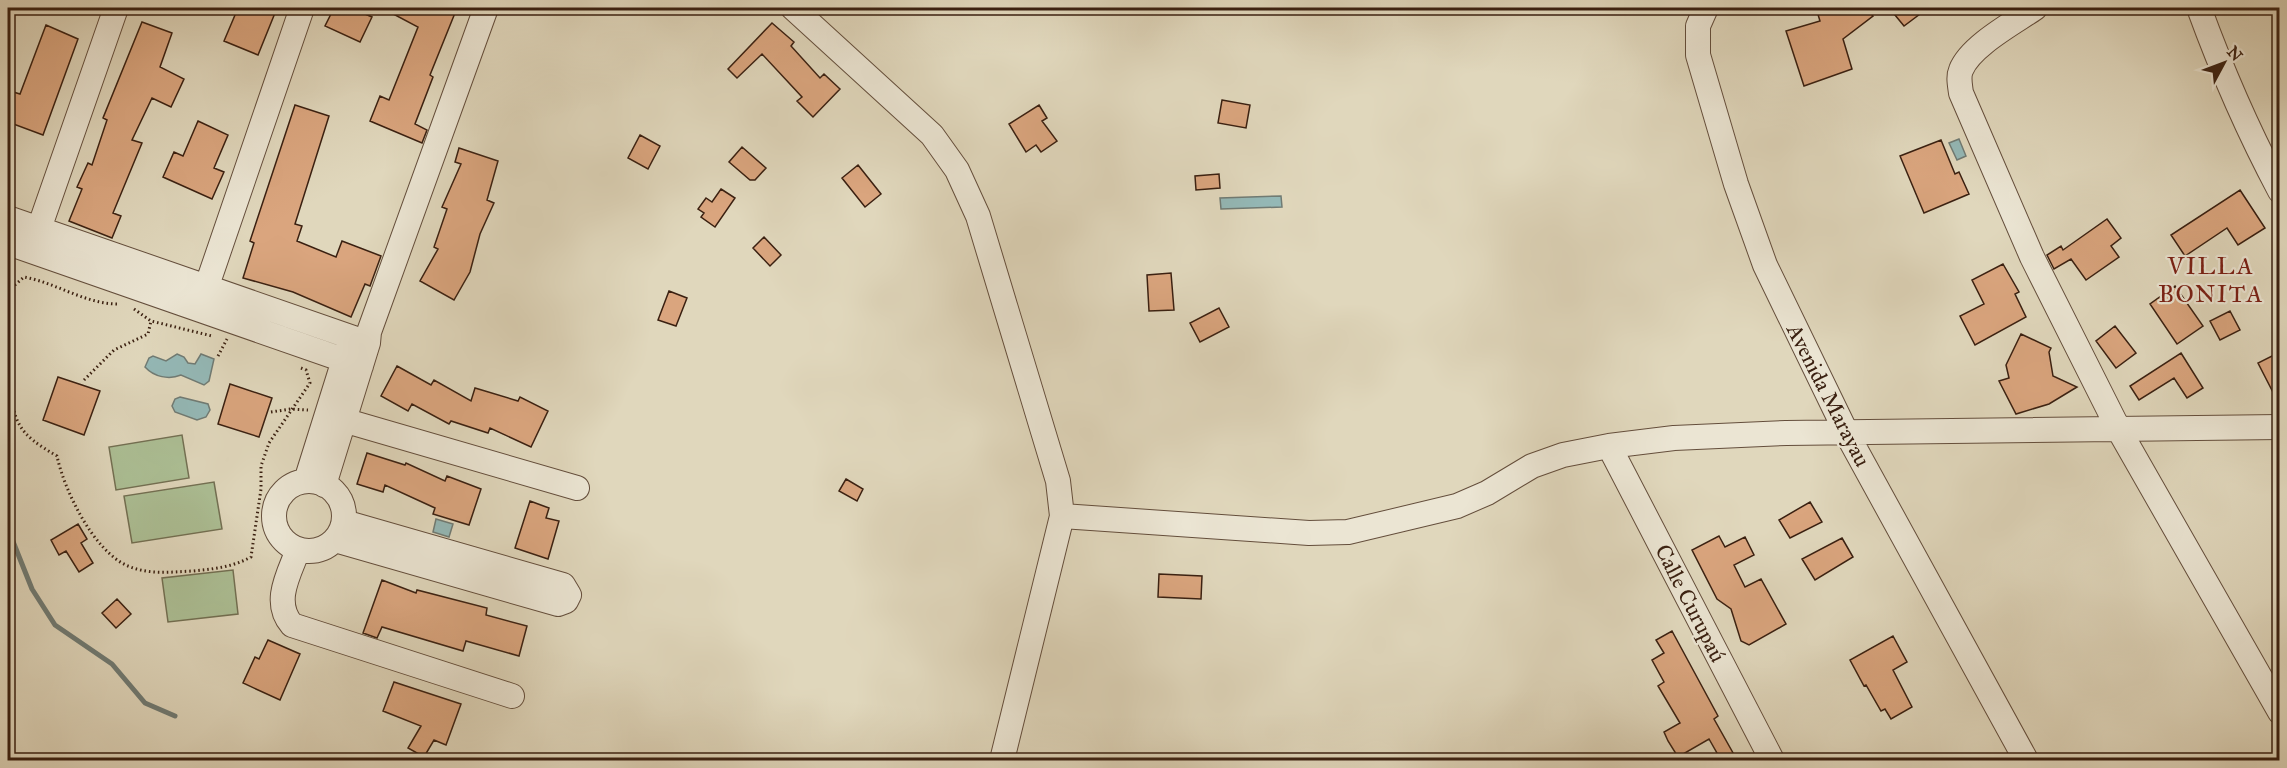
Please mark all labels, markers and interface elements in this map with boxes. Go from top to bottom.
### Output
north arrow [2194,33,2254,93]
text: N [2223,42,2247,65]
district label: VILLA BONITA [2158,251,2264,309]
street label: Avenida Marayau [1780,318,1876,471]
street label: Calle Curupaú [1649,540,1732,667]

